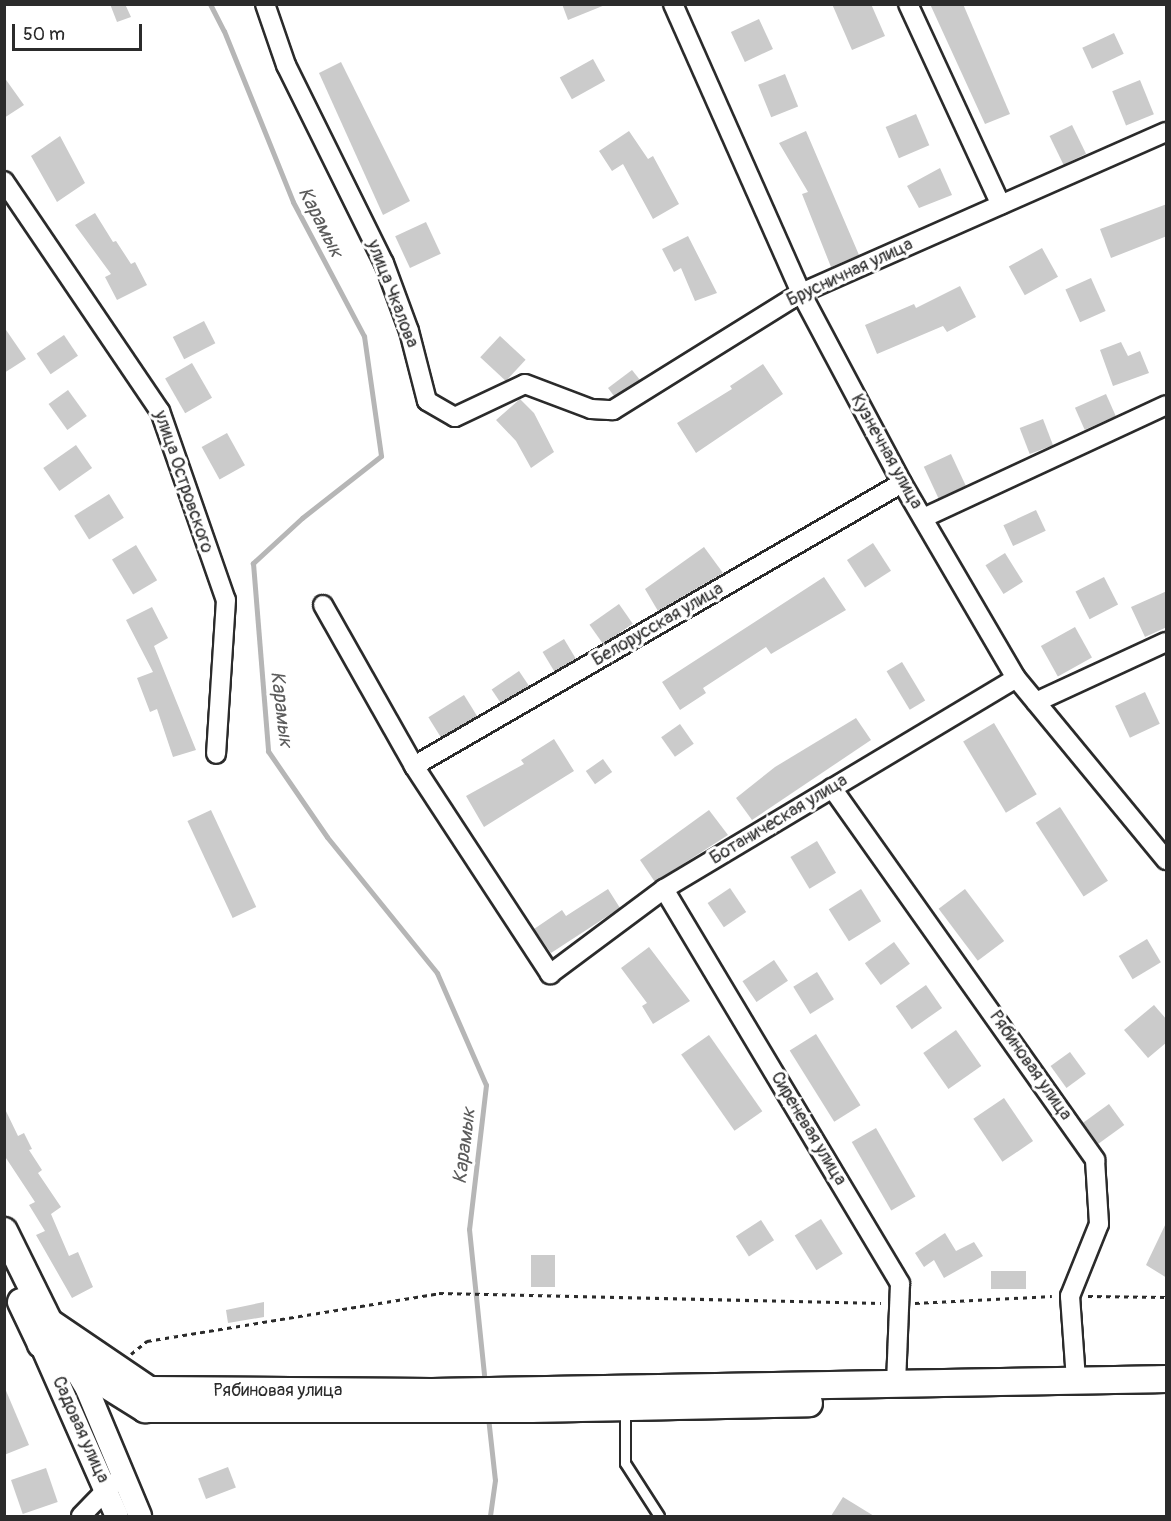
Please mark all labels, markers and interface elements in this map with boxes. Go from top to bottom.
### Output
scale bar [15,12,146,50]
text: 50 m [23,23,65,46]
water label: Карамык [293,183,349,261]
street label: Брусничная улица [783,234,917,312]
street label: улица Чкалова [362,237,422,351]
street label: Кузнечная улица [845,391,927,513]
street label: улица Островского [149,408,217,556]
street label: Белорусская улица [588,579,728,671]
water label: Карамык [265,670,299,748]
street label: Ботаническая улица [706,770,852,870]
street label: Рябиновая улица [984,1007,1076,1125]
street label: Сиреневая улица [766,1068,850,1190]
water label: Карамык [447,1107,481,1185]
street label: Садовая улица [47,1373,113,1487]
street label: Рябиновая улица [214,1380,342,1402]

